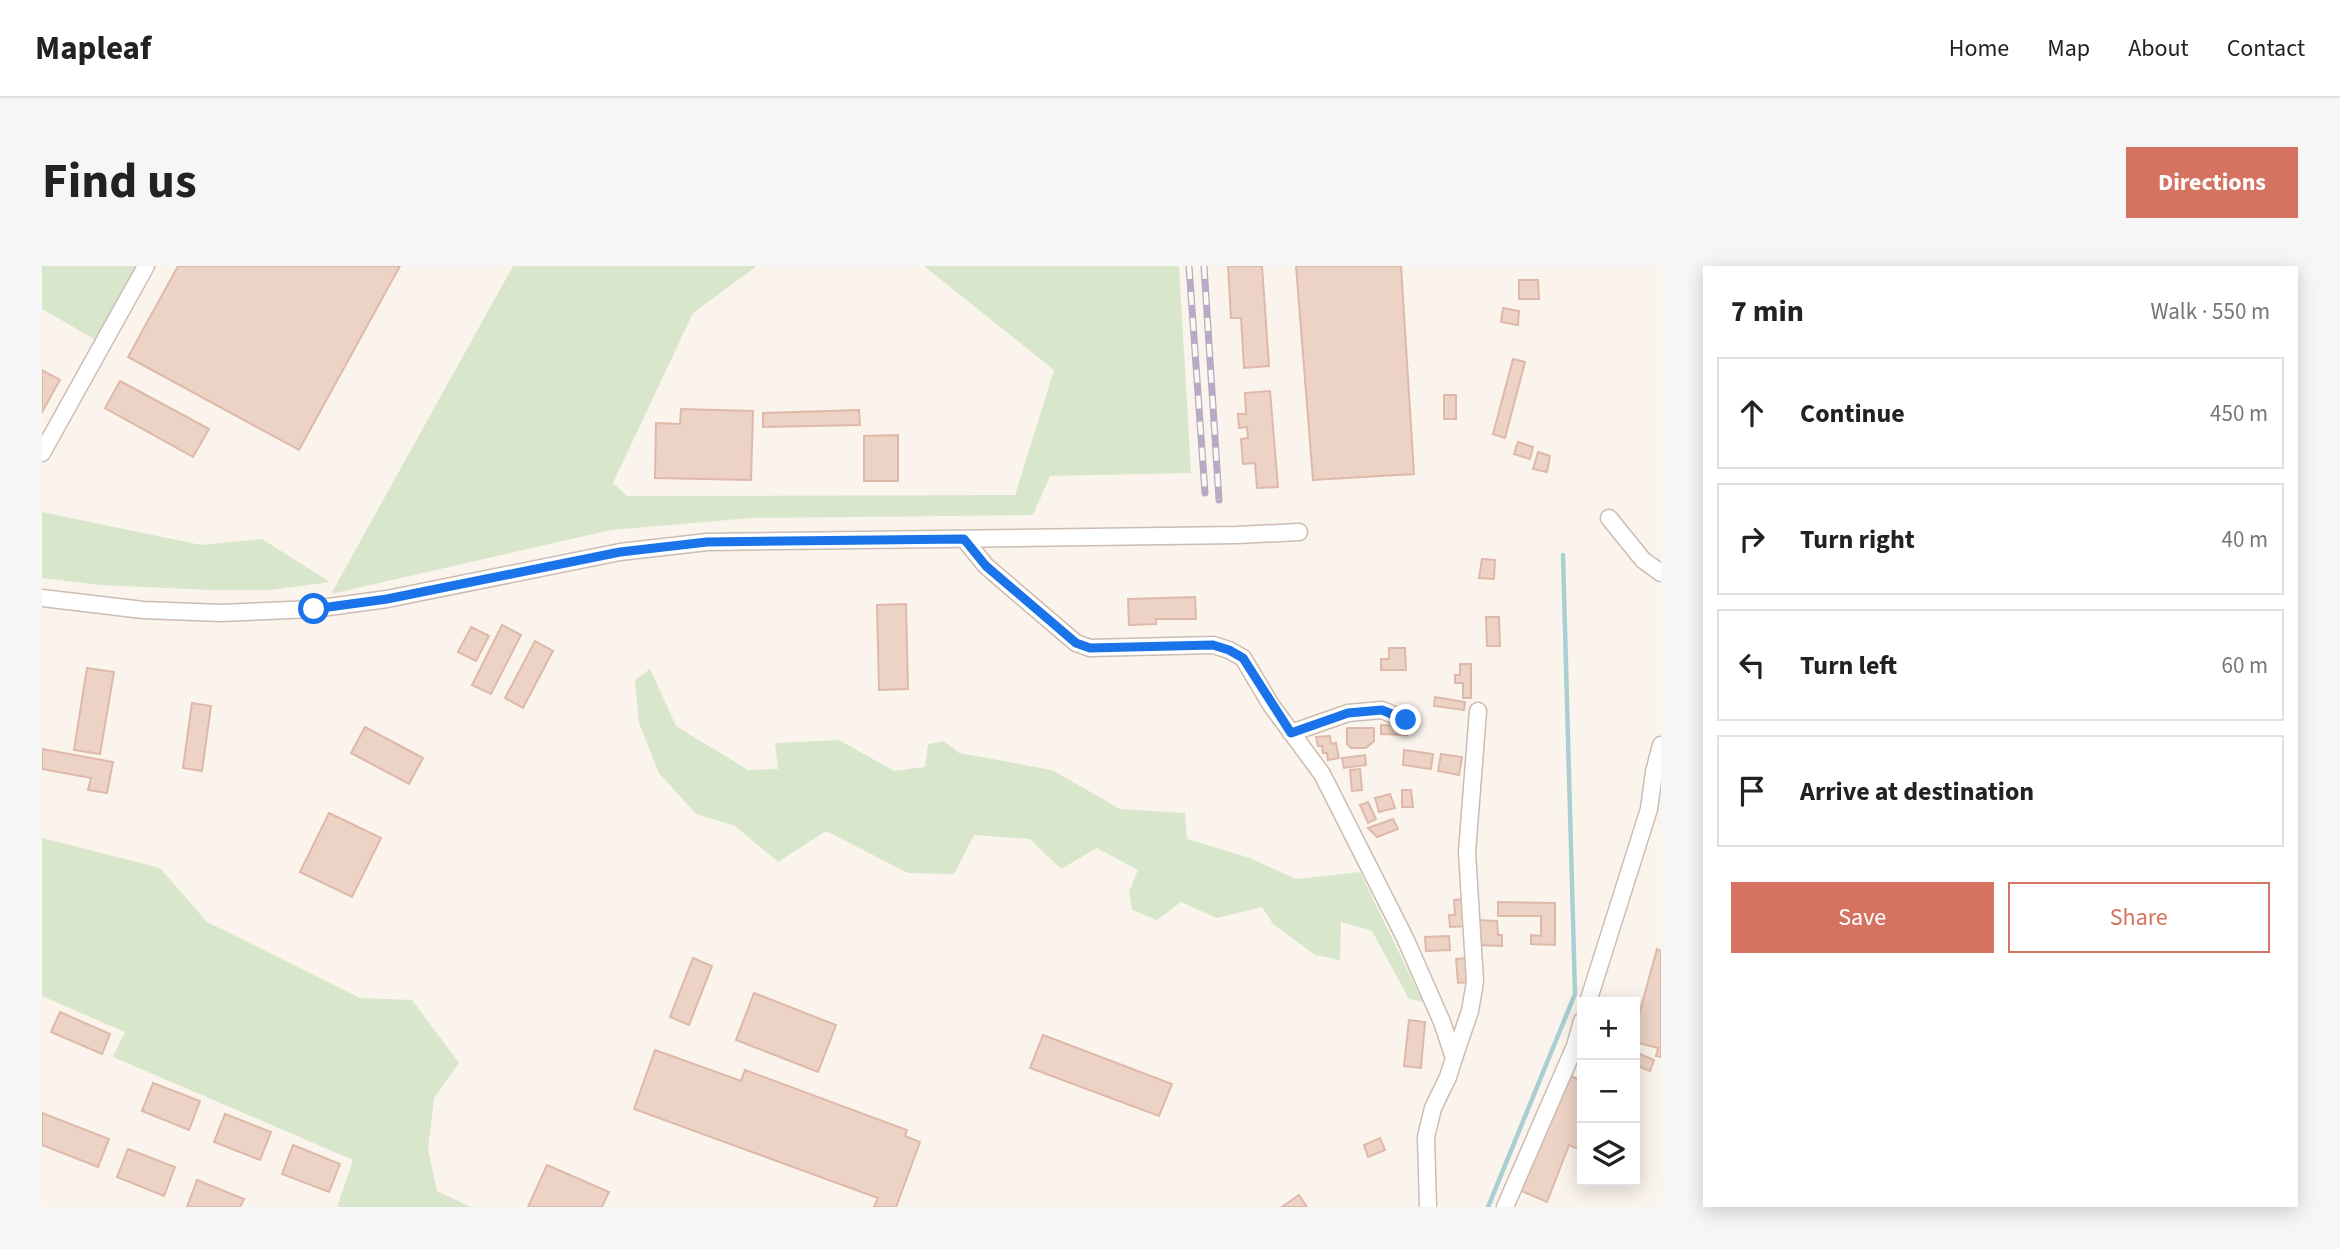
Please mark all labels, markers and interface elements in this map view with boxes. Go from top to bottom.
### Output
text: Mapleaf [35,25,151,72]
text: Home [1949,31,2009,66]
text: Map [2047,31,2090,66]
text: About [2128,31,2189,66]
text: Contact [2227,31,2305,66]
text: Find us [42,147,197,217]
button: Directions [2126,147,2298,218]
text: 7 min [1731,290,1804,333]
text: Walk · 550 m [2151,295,2270,328]
icon: ahead [1733,394,1771,432]
text: Continue [1800,395,1905,432]
text: 450 m [2210,397,2268,430]
icon: right [1733,520,1771,558]
text: Turn right [1800,521,1915,558]
text: 40 m [2221,523,2268,556]
route start [298,593,329,624]
icon: left [1733,646,1771,684]
text: Turn left [1800,647,1897,684]
text: 60 m [2221,649,2268,682]
route end [1390,704,1421,735]
icon: arrive [1733,772,1771,810]
text: Arrive at destination [1800,773,2034,810]
button: Save [1731,882,1994,953]
button: Share [2008,882,2270,953]
map controls [1577,997,1640,1186]
button: + [1577,997,1640,1060]
button: − [1577,1060,1640,1123]
button: layers [1577,1123,1640,1186]

